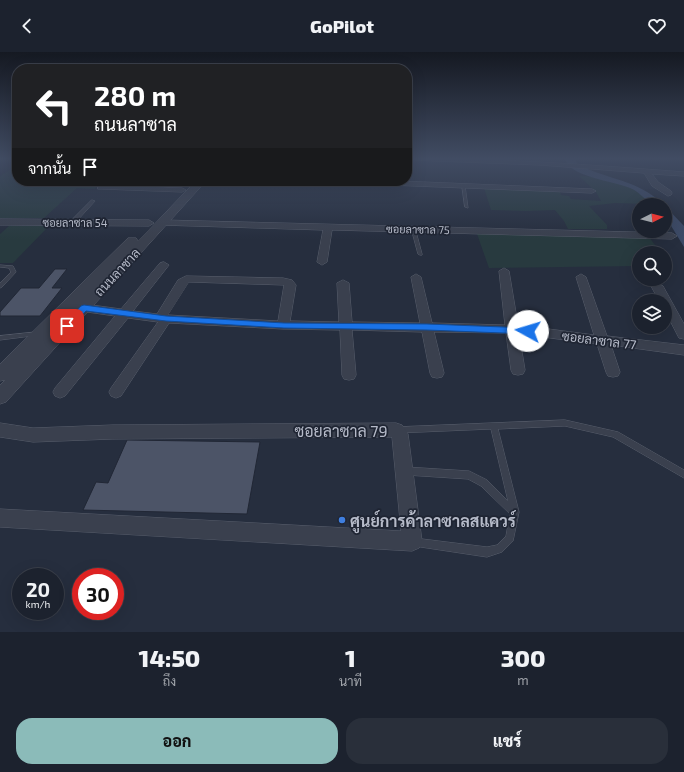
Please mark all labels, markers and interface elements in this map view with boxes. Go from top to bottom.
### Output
icon: back [16,15,38,37]
text: GoPilot [310,15,374,37]
icon: heart [646,15,668,37]
text: 280 m [94,78,176,112]
icon: left [28,80,80,132]
text: ถนนลาซาล [94,113,177,135]
icon: arrive [79,156,101,178]
text: จากนั้น [28,159,71,177]
north arrow [632,198,672,238]
map controls [632,198,672,334]
street label: ซอยลาซาล 54 [43,216,108,229]
street label: ซอยลาซาล 75 [386,222,450,236]
street label: ถนนลาซาล [91,245,143,299]
button: search [632,246,672,286]
button: layers [632,294,672,334]
pin [50,309,84,343]
position arrow [507,310,549,352]
icon: arrive [56,315,78,337]
street label: ซอยลาซาล 77 [561,327,638,353]
street label: ซอยลาซาล 79 [294,421,388,440]
place label: ศูนย์การค้าลาซาลสแควร์ [350,510,517,534]
marker: ศูนย์การค้าลาซาลสแควร์ [337,515,347,525]
speed limit sign: 30 [72,568,124,620]
text: 20 [26,577,50,601]
text: km/h [26,598,50,610]
text: 14:50 [139,643,200,672]
text: 1 [345,643,356,672]
text: 300 [501,643,545,672]
text: m [517,672,529,688]
text: ถึง [163,673,176,689]
text: นาที [339,673,362,689]
button: ออก [16,718,338,764]
button: แชร์ [346,718,668,764]

